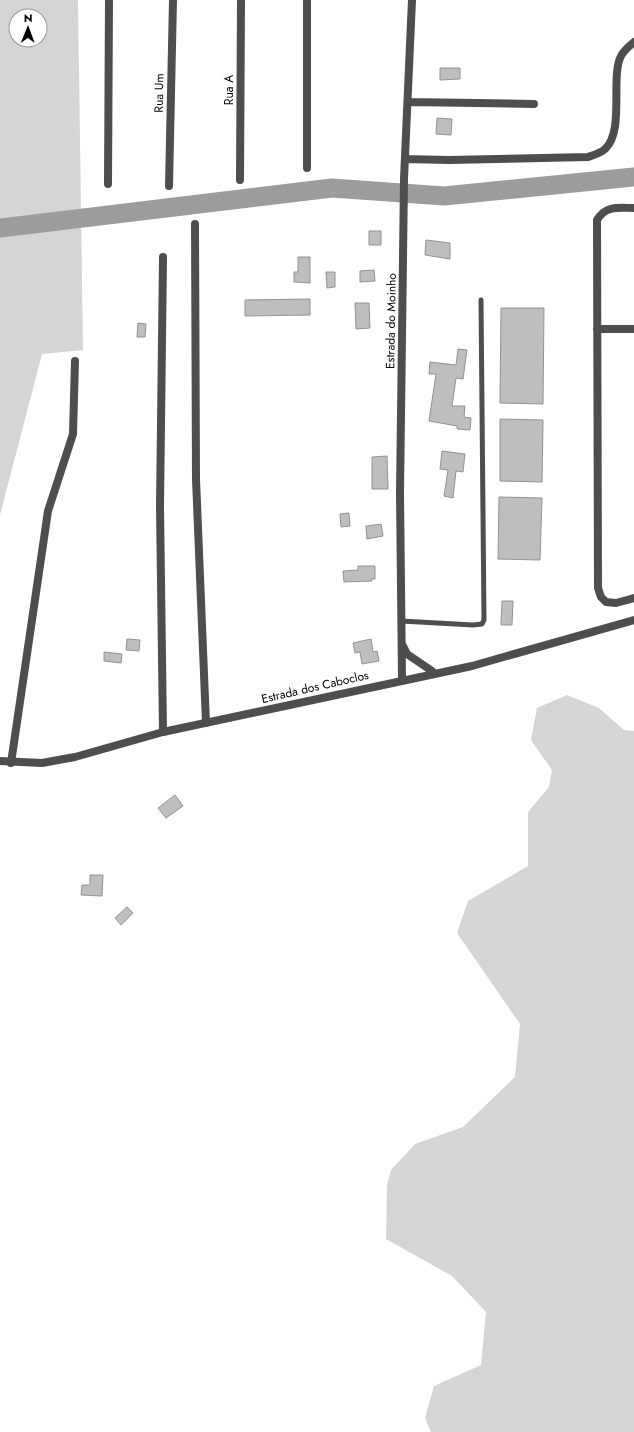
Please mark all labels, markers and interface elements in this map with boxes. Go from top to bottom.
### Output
north arrow [8,8,48,48]
text: N [24,10,33,26]
street label: Rua Um [150,73,168,113]
street label: Rua A [220,75,238,105]
street label: Estrada do Moinho [381,272,401,369]
street label: Estrada dos Caboclos [260,666,371,708]

